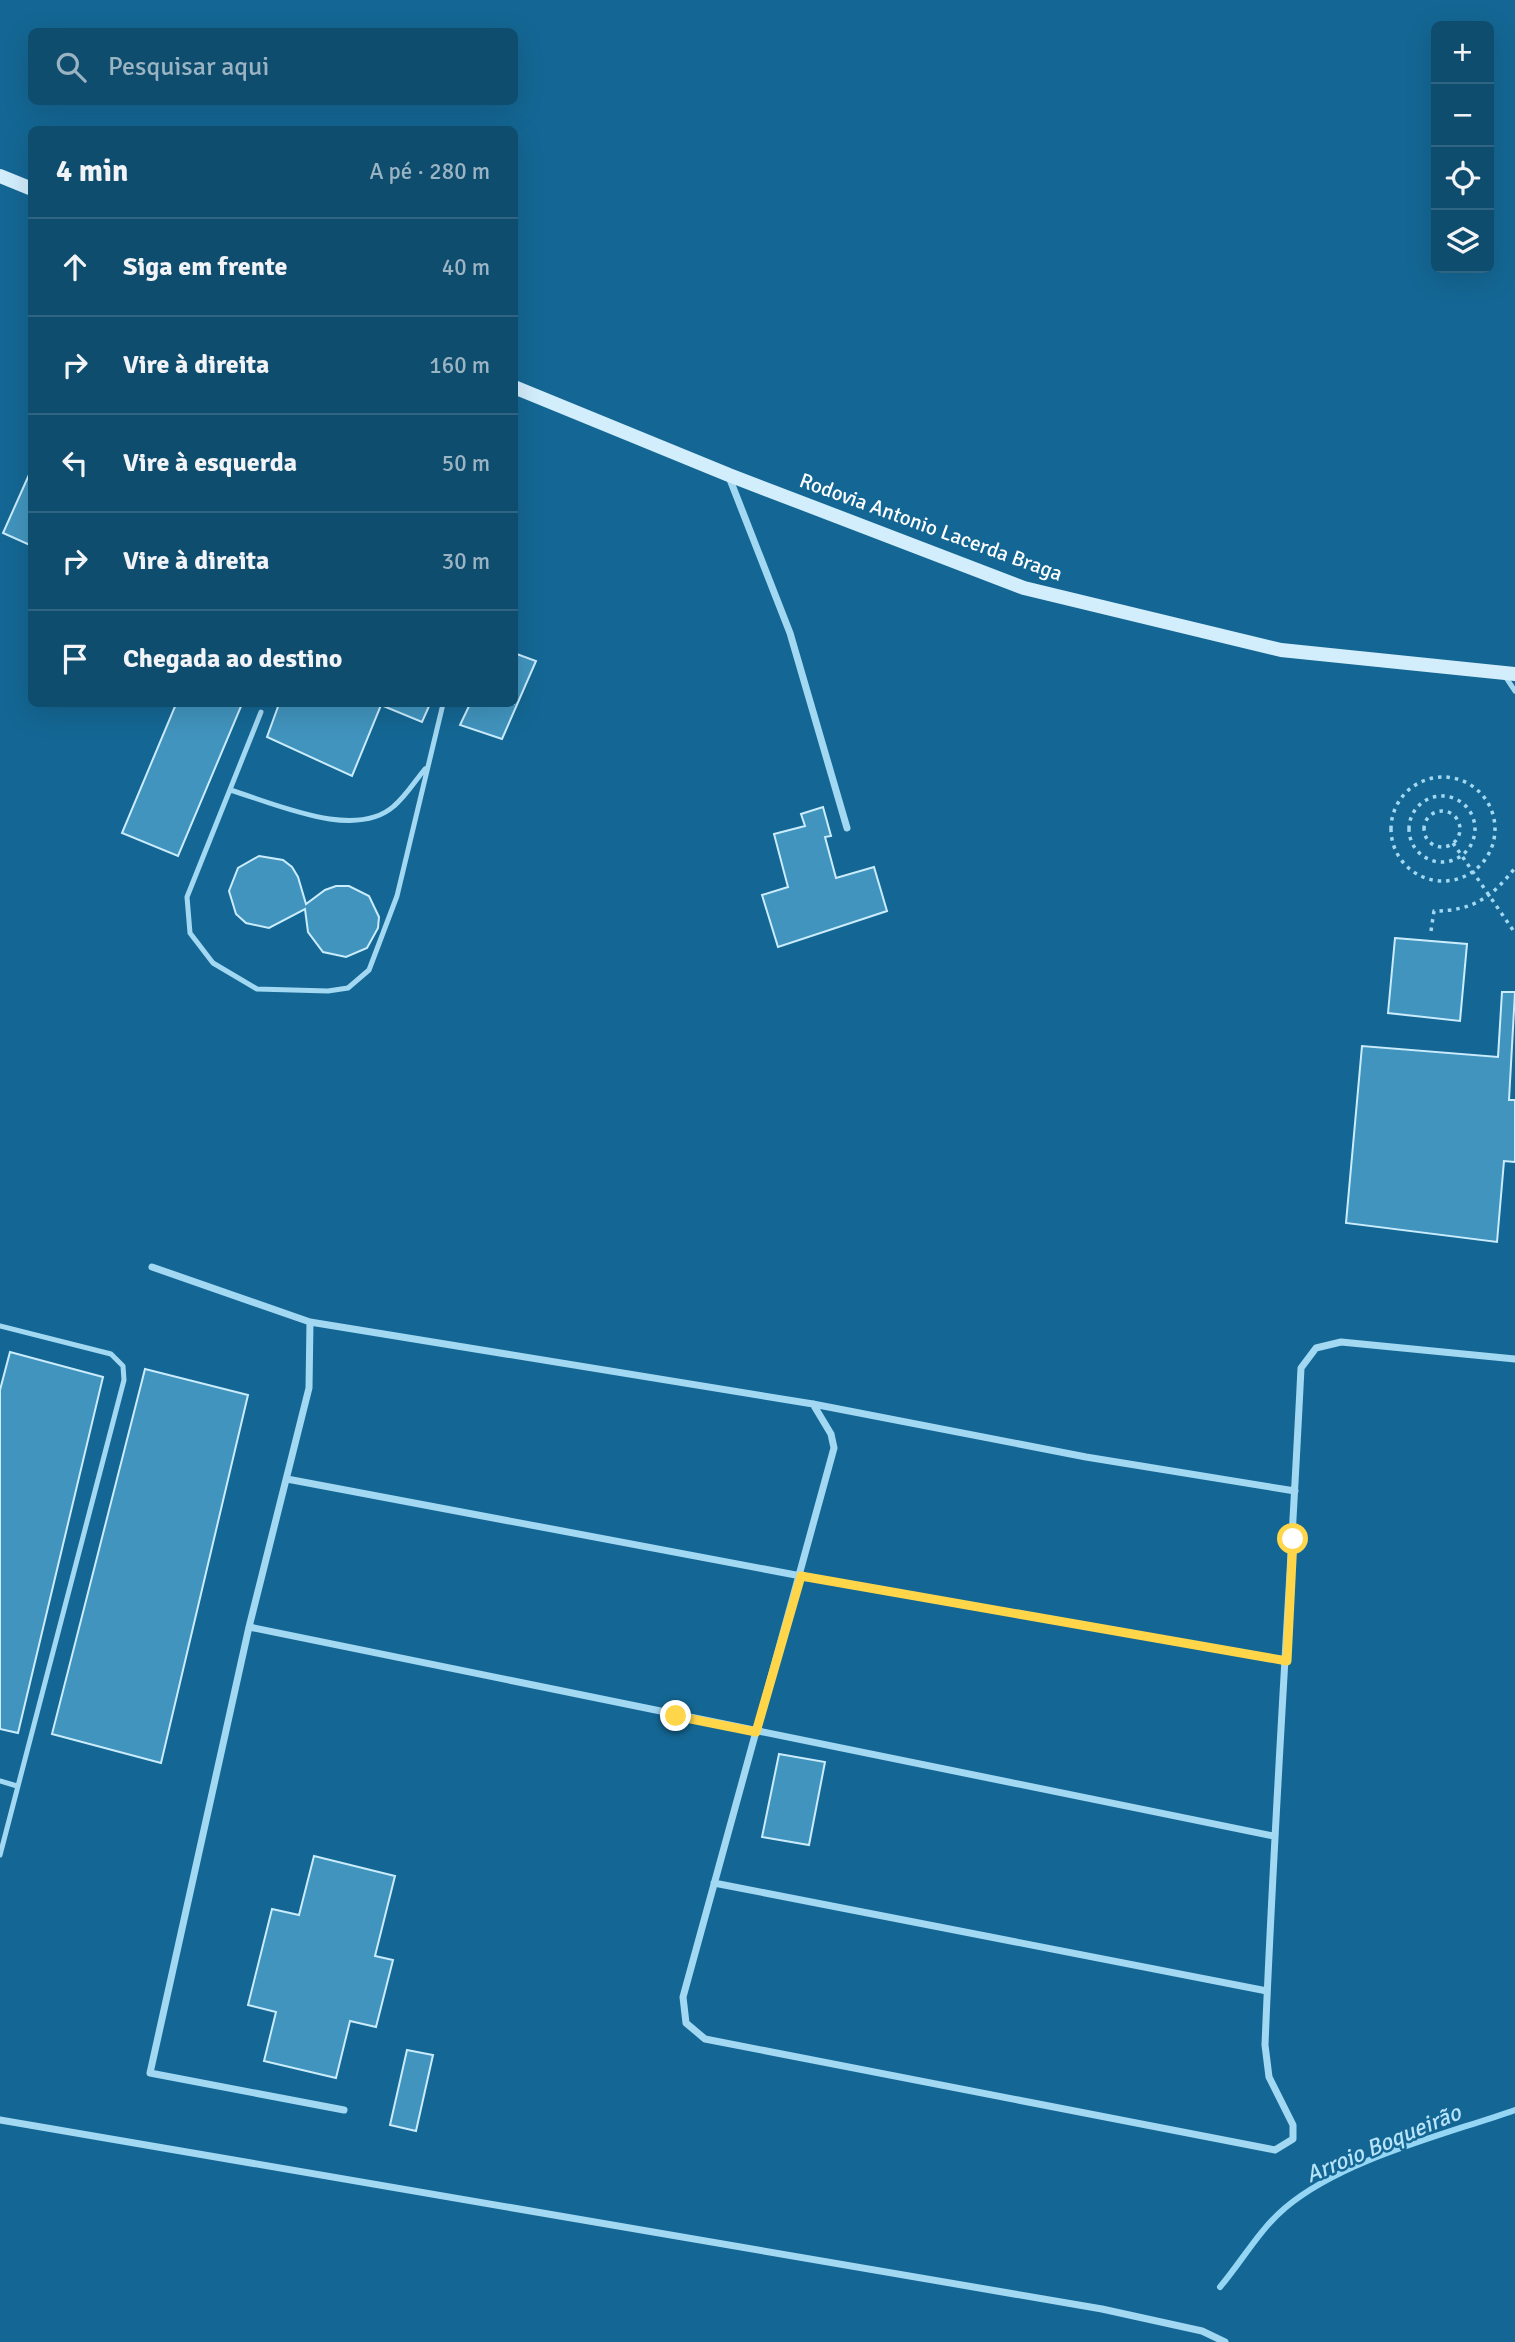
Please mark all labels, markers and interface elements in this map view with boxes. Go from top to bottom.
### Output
map controls [1431,21,1494,273]
button: + [1431,21,1494,84]
search box [28,28,518,105]
icon: search [52,48,90,86]
text: Pesquisar aqui [108,51,269,83]
button: − [1431,84,1494,147]
button: locate [1431,147,1494,210]
text: 4 min [56,153,128,190]
text: A pé · 280 m [369,157,490,186]
button: layers [1431,210,1494,273]
icon: ahead [56,248,94,286]
text: Siga em frente [123,251,287,283]
text: 40 m [442,253,490,282]
icon: right [56,346,94,384]
text: Vire à direita [123,349,269,381]
text: 160 m [429,351,490,380]
icon: left [56,444,94,482]
text: Vire à esquerda [123,447,297,479]
text: 50 m [442,449,490,478]
street label: Rodovia Antonio Lacerda Braga [796,467,1066,587]
icon: right [56,542,94,580]
text: Vire à direita [123,545,269,577]
text: 30 m [442,547,490,576]
icon: arrive [56,640,94,678]
text: Chegada ao destino [123,643,342,675]
route start [1277,1523,1308,1554]
route end [660,1700,691,1731]
water label: Arroio Boqueirão [1301,2097,1466,2189]

